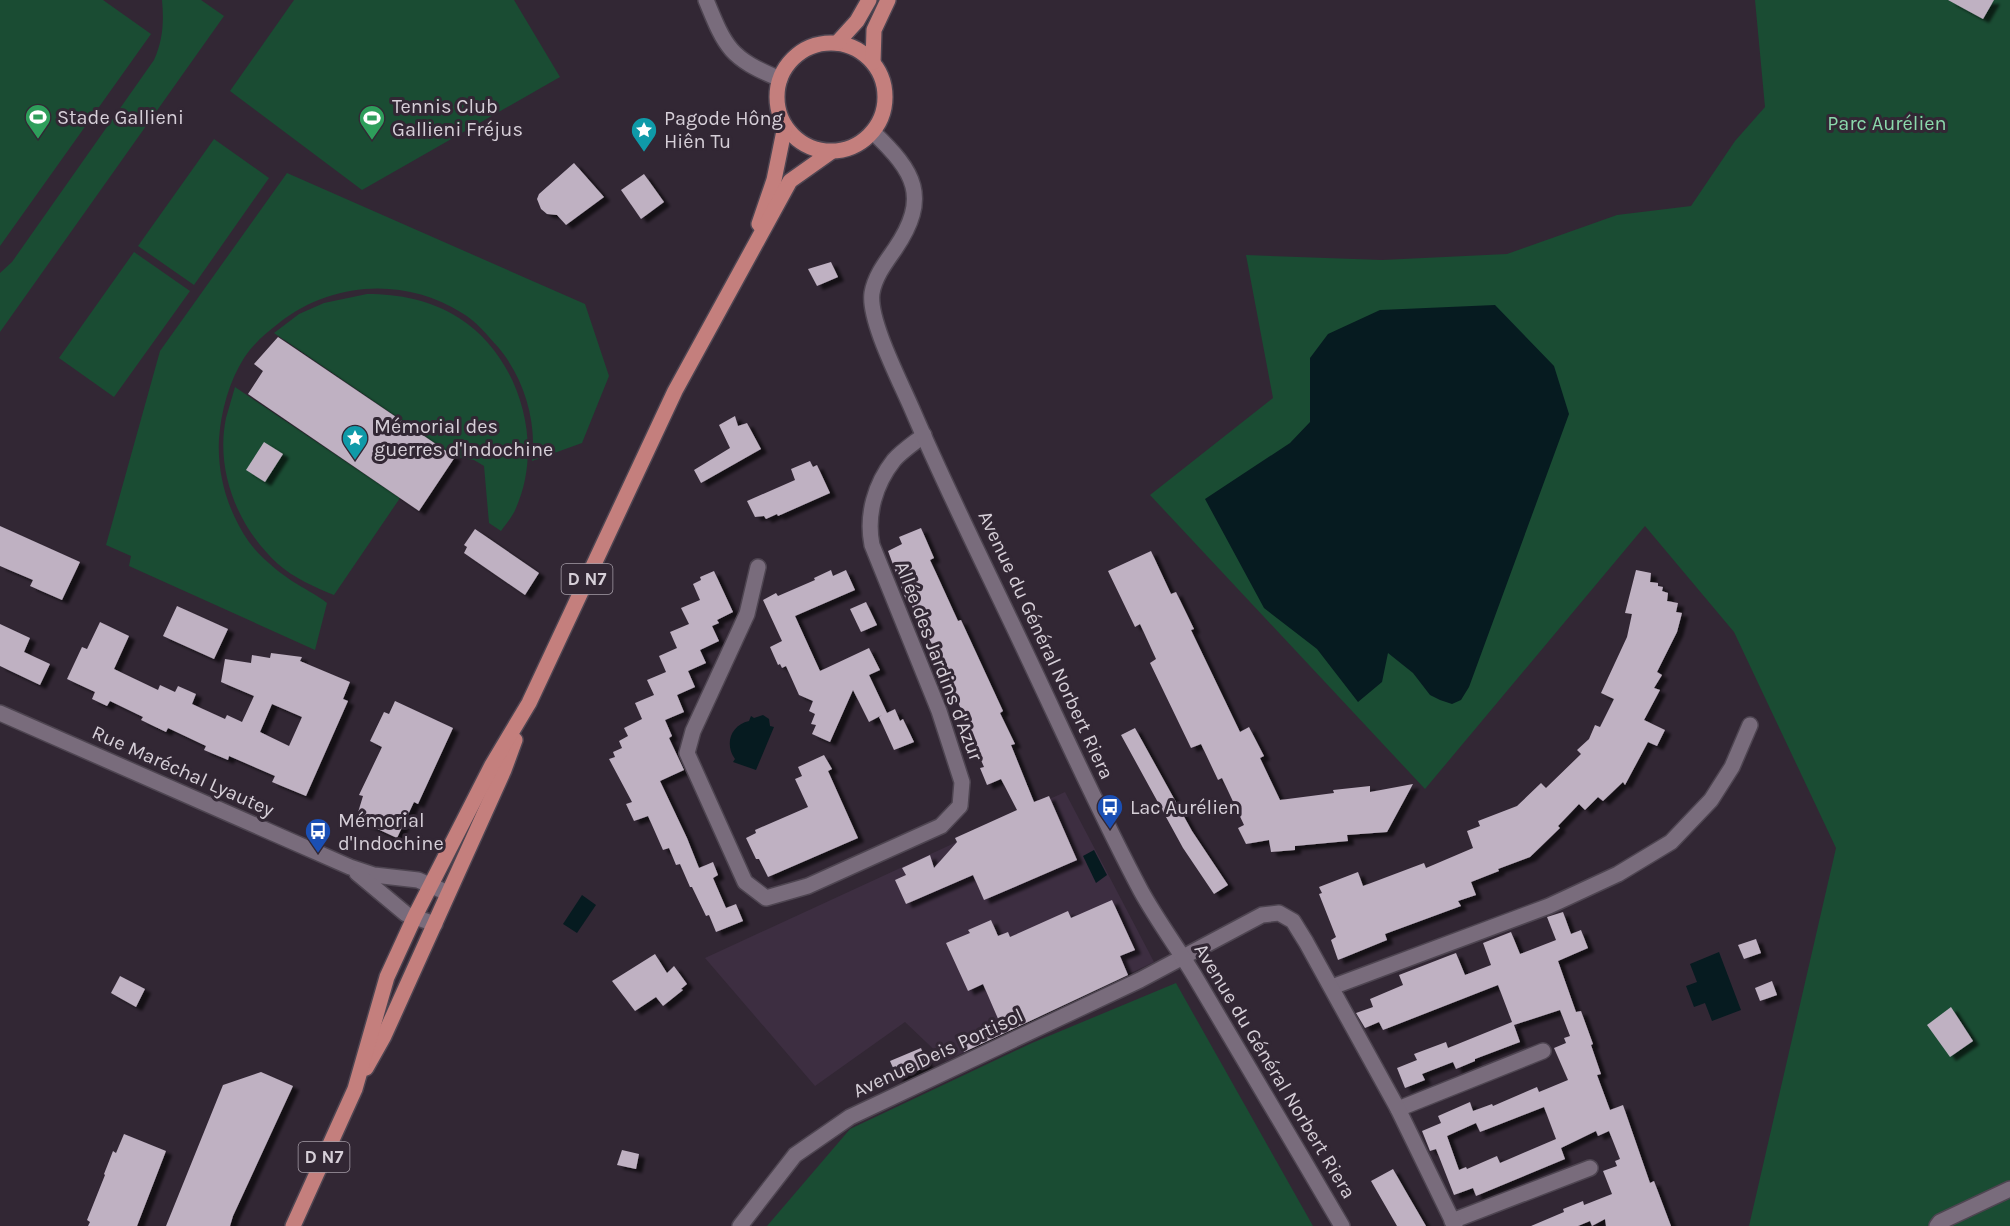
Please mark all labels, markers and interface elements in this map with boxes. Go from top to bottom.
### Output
place label: Tennis Club Gallieni Fréjus [392,95,523,141]
sports icon: Stade Gallieni [23,102,53,140]
sports icon: Tennis Club Gallieni Fréjus [357,103,387,141]
place label: Stade Gallieni [57,106,184,129]
place label: Pagode Hông Hiên Tu [664,107,783,153]
park label: Parc Aurélien [1827,112,1947,135]
place icon: Pagode Hông Hiên Tu [629,115,659,153]
place label: Mémorial des guerres d'Indochine [374,415,553,461]
place icon: Mémorial des guerres d'Indochine [340,423,370,461]
street label: Avenue du Général Norbert Riera [974,507,1118,783]
street label: Allée des Jardins d'Azur [890,558,988,765]
road number: D N7 [562,564,612,594]
street label: Rue Maréchal Lyautey [88,720,278,822]
bus stop icon: Lac Aurélien [1095,792,1125,830]
place label: Lac Aurélien [1130,796,1240,819]
place label: Mémorial d'Indochine [338,809,444,855]
bus stop icon: Mémorial d'Indochine [303,816,333,854]
street label: Avenue du Général Norbert Riera [1190,939,1360,1203]
street label: Avenue Deis Portisol [849,1003,1027,1103]
road number: D N7 [298,1142,350,1172]

